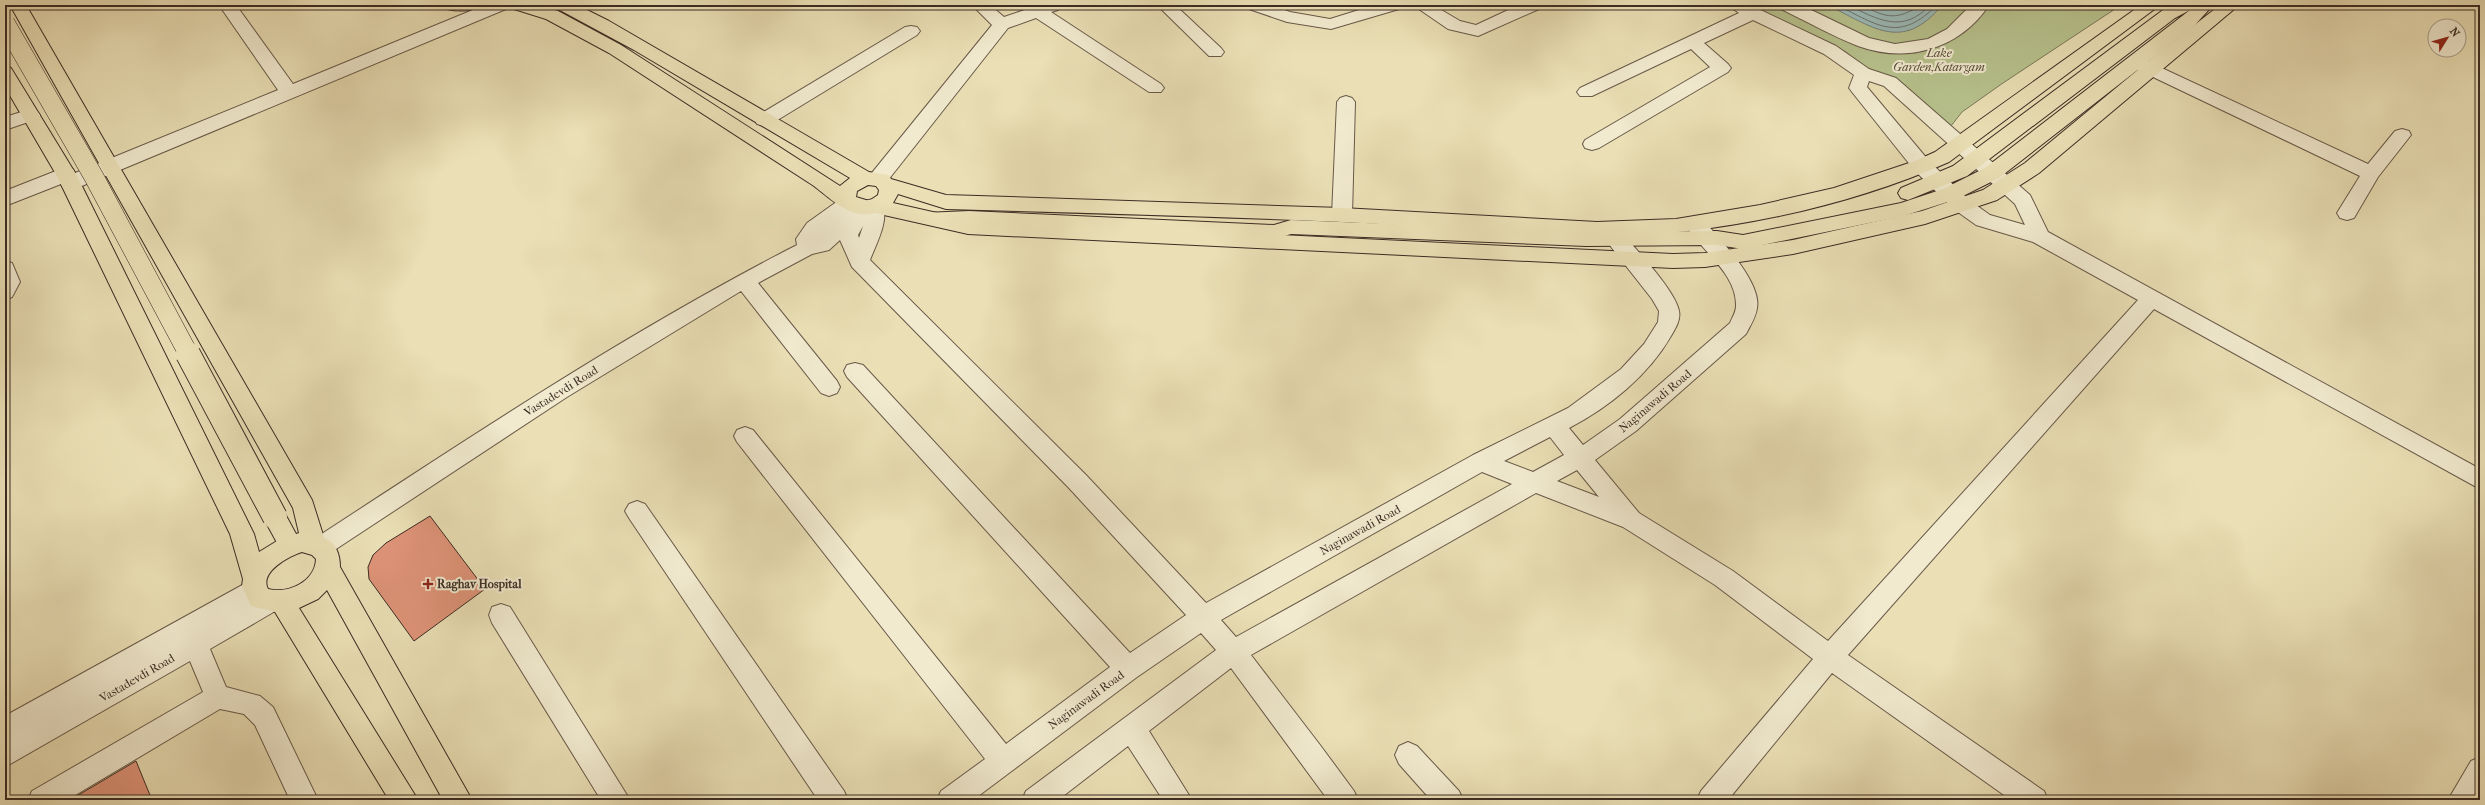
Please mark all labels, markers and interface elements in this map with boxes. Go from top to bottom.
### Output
north arrow [2427,18,2467,58]
text: N [2447,25,2463,40]
park label: Lake Garden,Katargam [1893,46,1985,74]
street label: Vastadevdi Road [521,362,601,420]
street label: Naginawadi Road [1616,366,1694,435]
street label: Naginawadi Road [1317,502,1403,558]
place label: Raghav Hospital [437,577,522,592]
marker: Raghav Hospital [422,578,434,590]
street label: Vastadevdi Road [96,651,177,706]
street label: Naginawadi Road [1045,667,1127,732]

